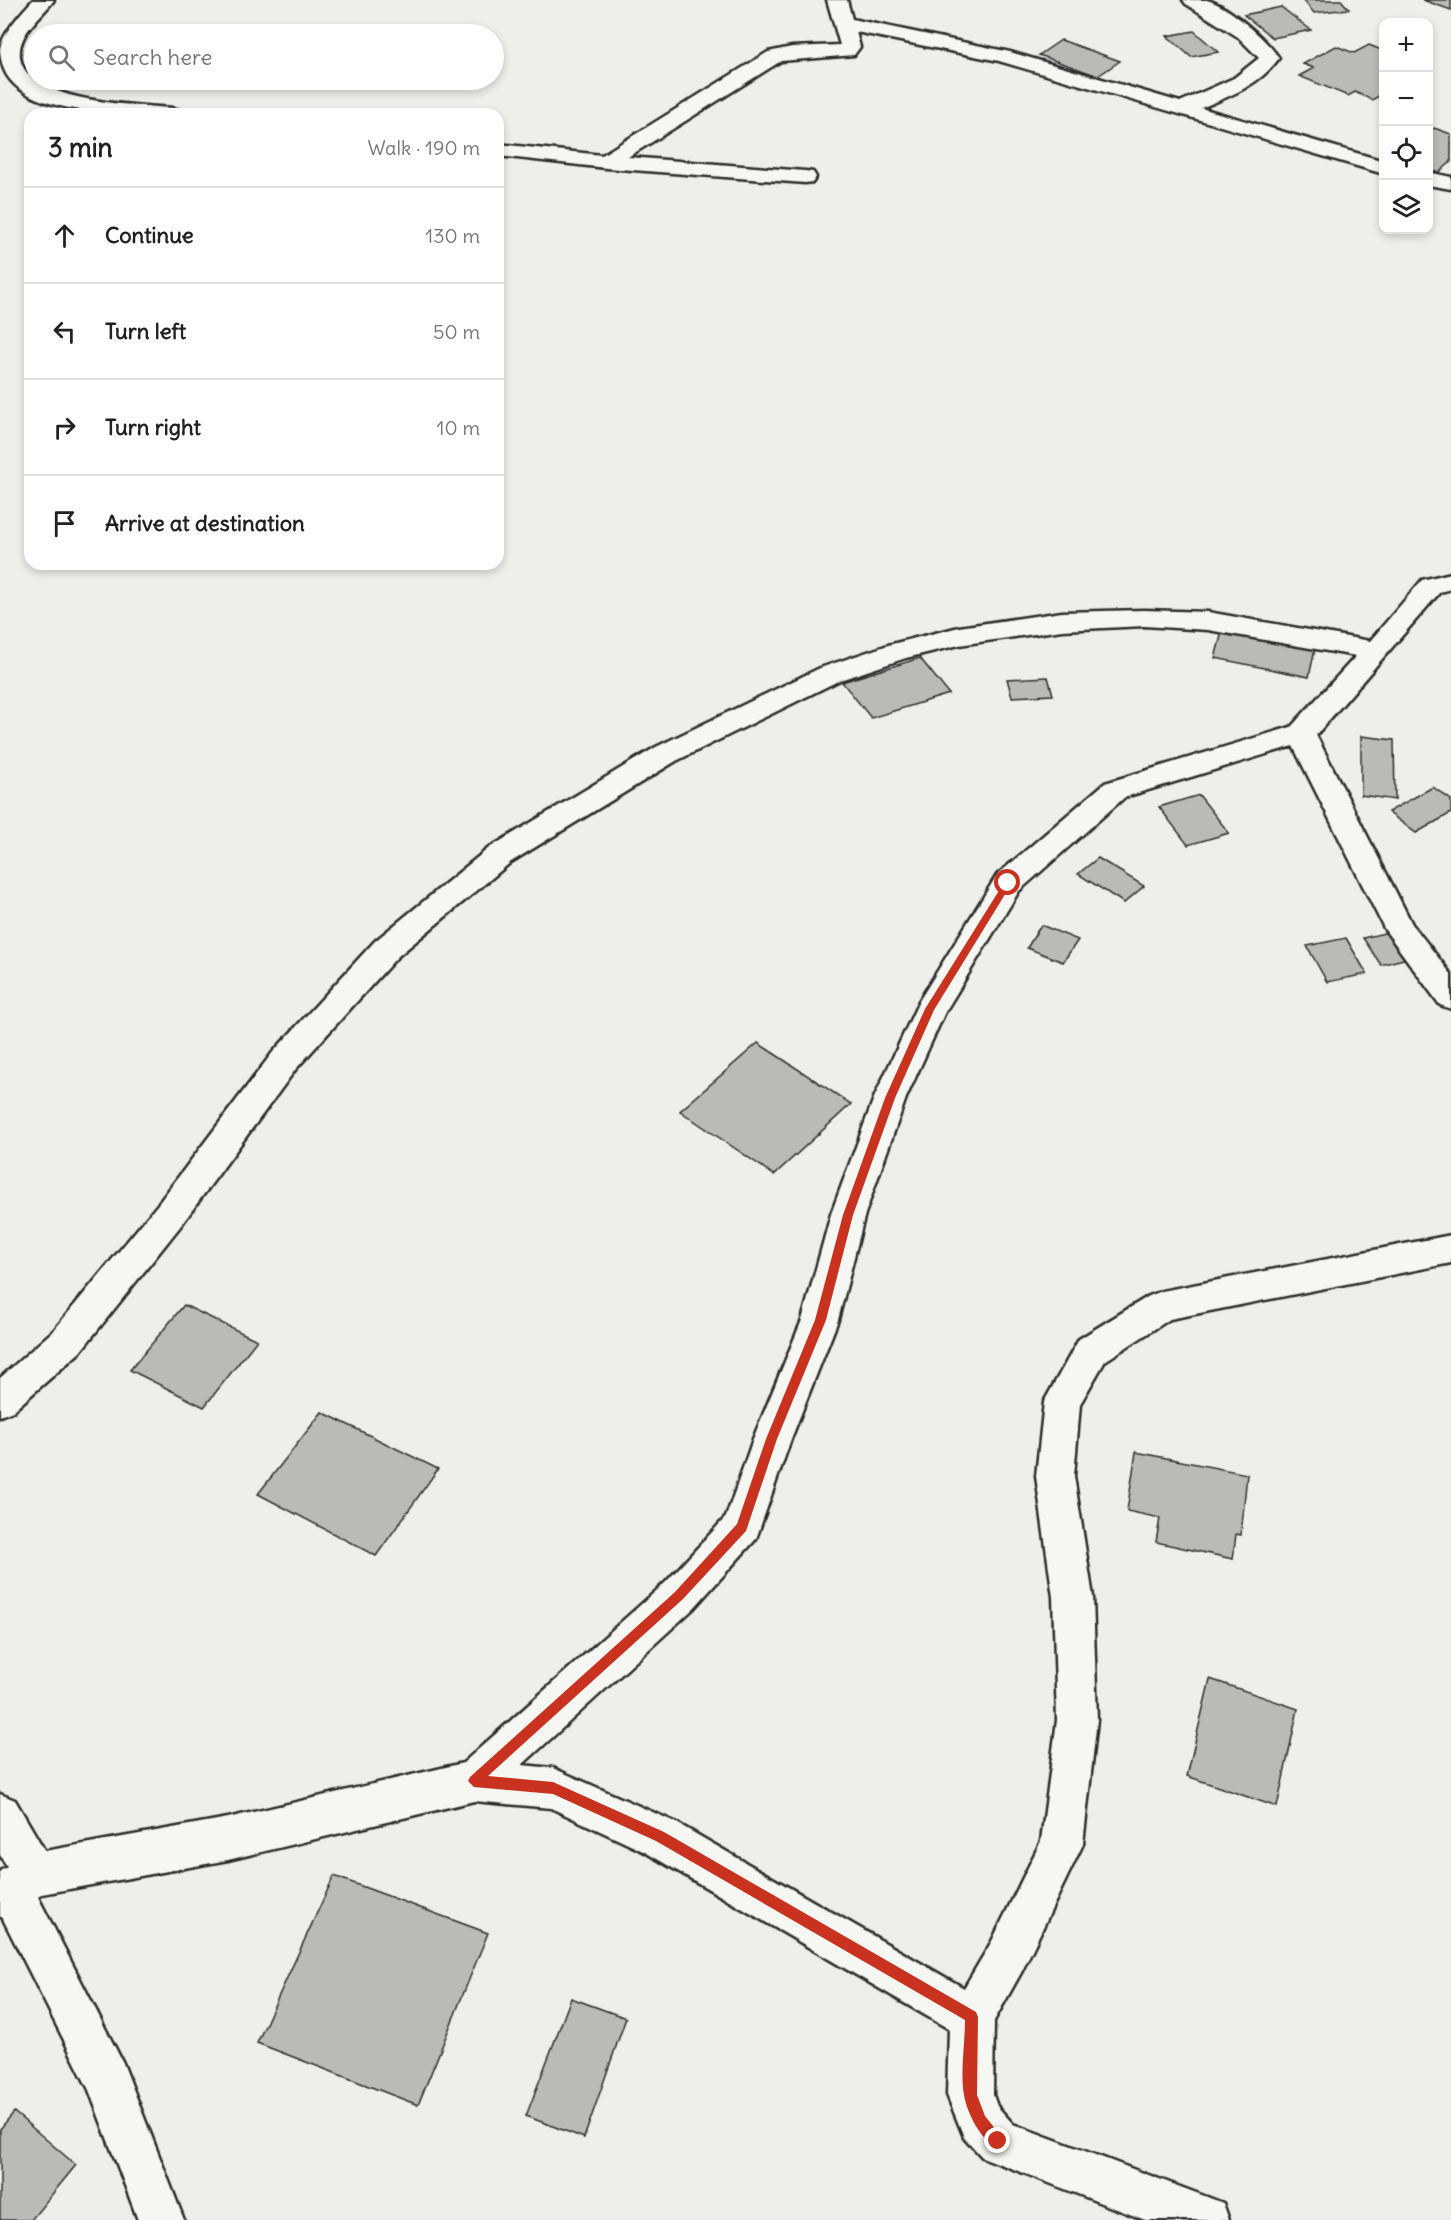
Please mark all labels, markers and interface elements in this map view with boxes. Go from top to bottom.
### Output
map controls [1379,18,1433,234]
button: + [1379,18,1433,72]
search box [24,24,504,90]
icon: search [45,41,78,74]
text: Search here [93,43,212,71]
button: − [1379,72,1433,126]
button: locate [1379,126,1433,180]
text: 3 min [48,131,113,164]
text: Walk · 190 m [368,135,480,160]
button: layers [1379,180,1433,234]
icon: ahead [48,219,81,252]
text: Continue [105,221,194,249]
text: 130 m [425,223,480,248]
icon: left [48,315,81,348]
text: Turn left [105,317,186,345]
text: 50 m [433,319,480,344]
icon: right [48,411,81,444]
text: Turn right [105,413,201,441]
text: 10 m [437,415,480,440]
icon: arrive [48,507,81,540]
text: Arrive at destination [105,509,305,537]
route start [994,869,1020,895]
route end [984,2127,1010,2153]

